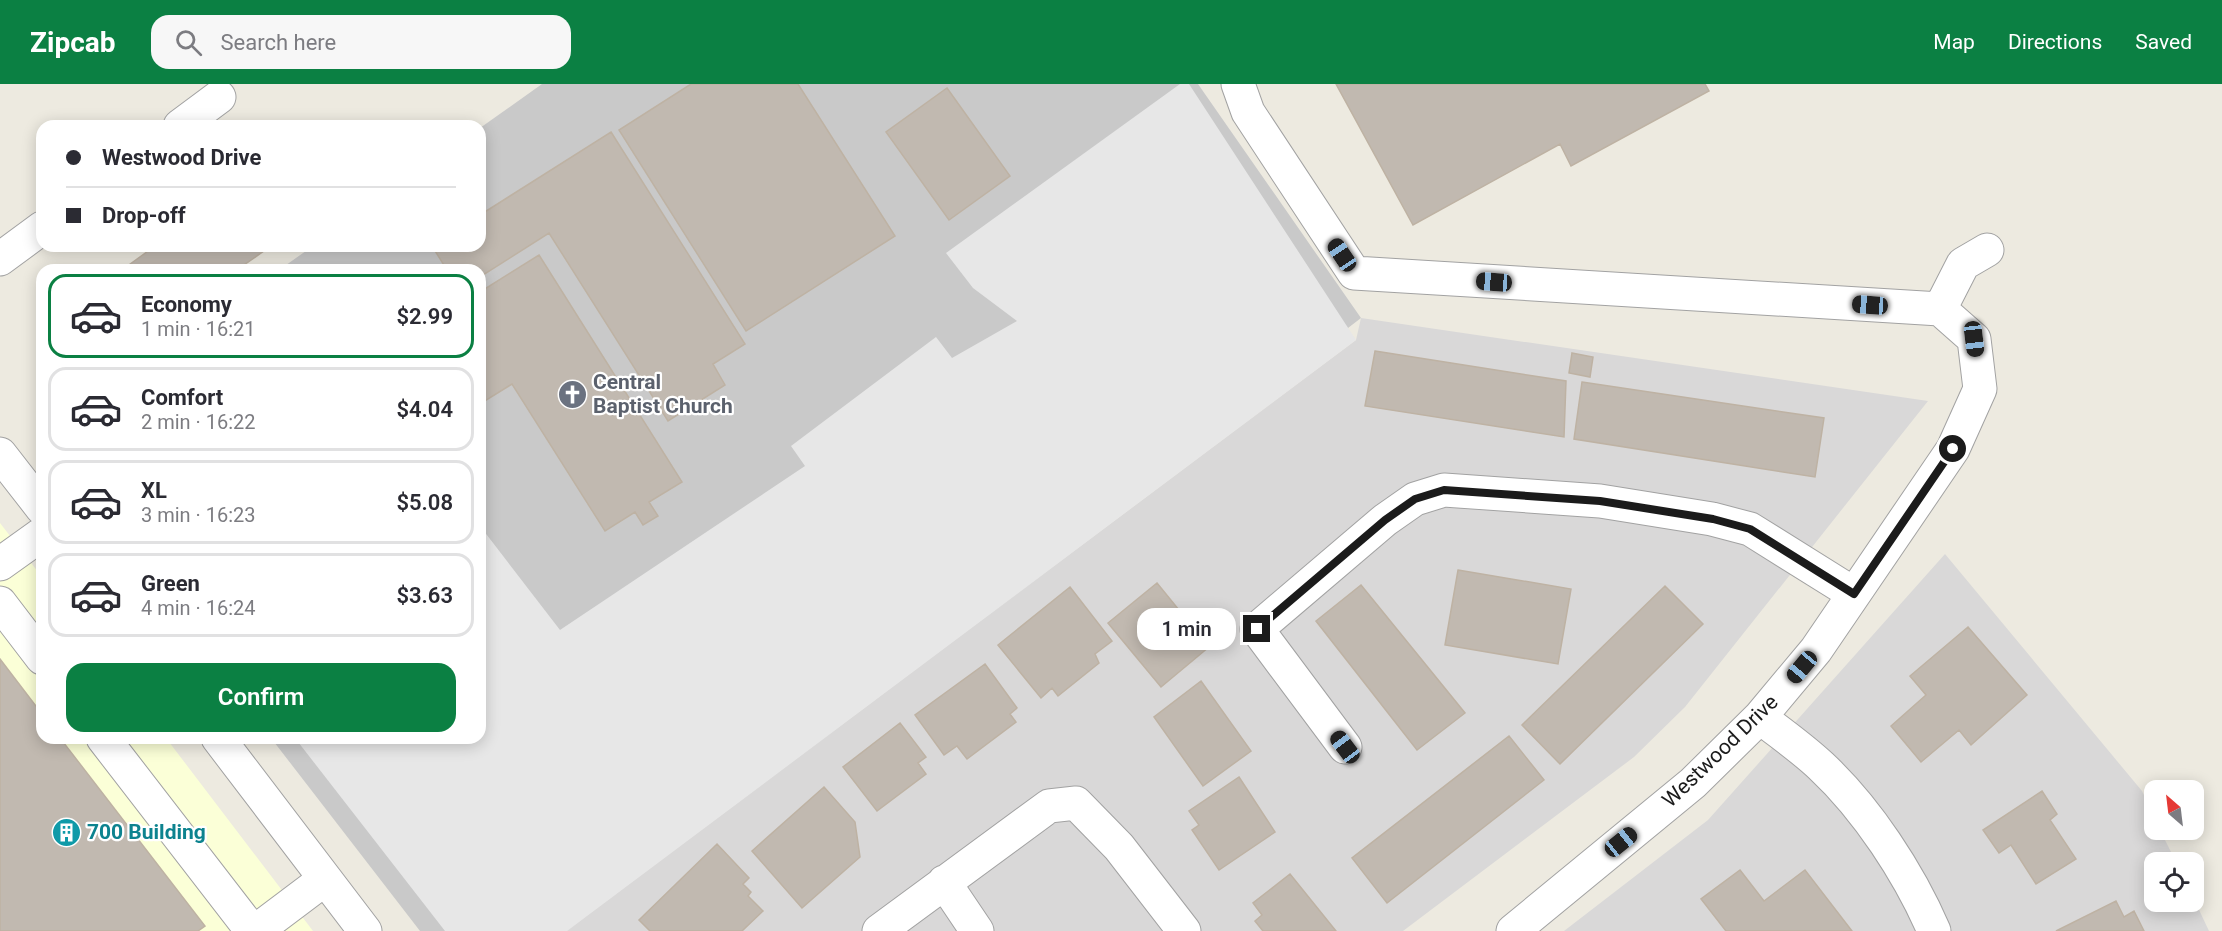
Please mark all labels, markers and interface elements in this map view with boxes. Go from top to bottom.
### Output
search box [151,15,571,69]
text: Zipcab [30,26,115,59]
icon: search [172,26,205,59]
text: Search here [220,30,336,55]
text: Map [1933,30,1975,54]
text: Directions [2008,30,2102,54]
text: Saved [2135,30,2192,54]
text: Westwood Drive [102,145,261,170]
text: Drop-off [102,203,186,228]
car [1324,235,1360,275]
car [1475,272,1513,292]
icon: car [69,289,123,343]
text: Economy [141,292,232,317]
car [1851,295,1889,315]
text: $2.99 [396,304,453,329]
text: 1 min · 16:21 [141,317,256,341]
car [1963,320,1985,358]
place label: Central Baptist Church [593,370,733,418]
church icon: Central Baptist Church [556,378,588,410]
icon: car [69,382,123,436]
text: Comfort [141,385,223,410]
text: $4.04 [396,397,453,422]
text: 2 min · 16:22 [141,410,256,434]
route start [1939,435,1966,462]
icon: car [69,475,123,529]
text: XL [141,478,167,503]
text: $5.08 [396,490,453,515]
text: 3 min · 16:23 [141,503,256,527]
icon: car [69,568,123,622]
text: Green [141,571,200,596]
text: $3.63 [396,583,453,608]
text: 4 min · 16:24 [141,596,256,620]
callout: 1 min [1137,608,1236,650]
route end [1243,615,1270,642]
text: 1 min [1161,617,1212,641]
car [1784,647,1820,687]
button: Confirm [66,663,456,732]
street label: Westwood Drive [1657,690,1783,812]
car [1327,727,1363,767]
north arrow [2144,780,2204,840]
map controls [2144,780,2204,912]
building icon: 700 Building [50,816,82,848]
place label: 700 Building [87,820,206,844]
car [1601,824,1641,860]
button: locate [2144,852,2204,912]

